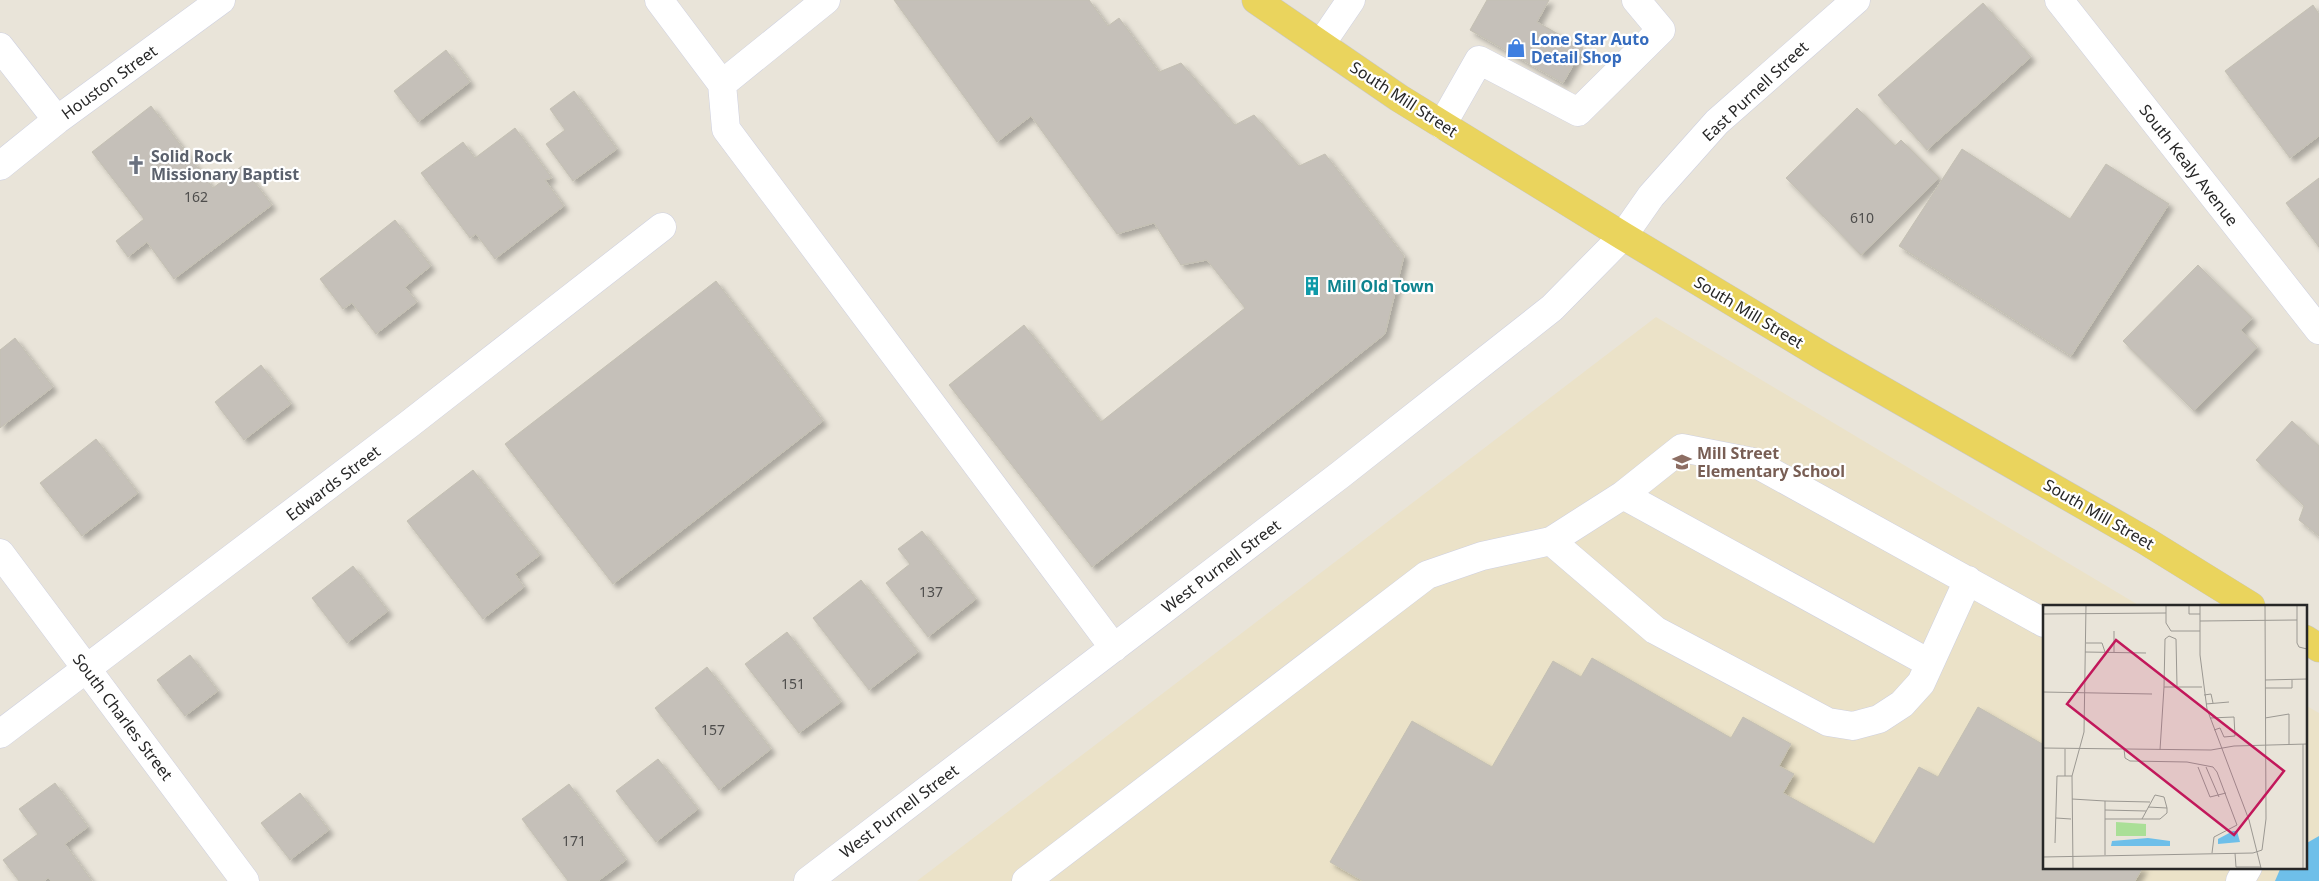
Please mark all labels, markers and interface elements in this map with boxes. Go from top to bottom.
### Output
place label: Lone Star Auto Detail Shop [1531,28,1649,68]
street label: East Purnell Street [1697,36,1813,146]
shop icon: Lone Star Auto Detail Shop [1505,37,1527,59]
street label: Houston Street [57,40,161,124]
street label: South Mill Street [1346,56,1462,142]
street label: South Kealy Avenue [2135,100,2243,230]
place label: Solid Rock Missionary Baptist [151,145,299,185]
church icon: Solid Rock Missionary Baptist [125,154,147,176]
house number: 162 [184,187,208,206]
house number: 610 [1850,208,1874,227]
street label: South Mill Street [1690,271,1808,353]
building icon: Mill Old Town [1301,275,1323,297]
place label: Mill Old Town [1327,275,1434,297]
street label: Edwards Street [281,440,385,526]
place label: Mill Street Elementary School [1697,442,1845,482]
school or university icon: Mill Street Elementary School [1671,451,1693,473]
street label: South Mill Street [2040,473,2158,555]
street label: West Purnell Street [1157,514,1285,618]
house number: 137 [919,582,943,601]
inset map [2043,605,2306,868]
street label: South Charles Street [68,649,178,785]
house number: 151 [781,674,805,693]
house number: 157 [701,720,725,739]
street label: West Purnell Street [835,759,963,863]
house number: 171 [562,831,586,850]

